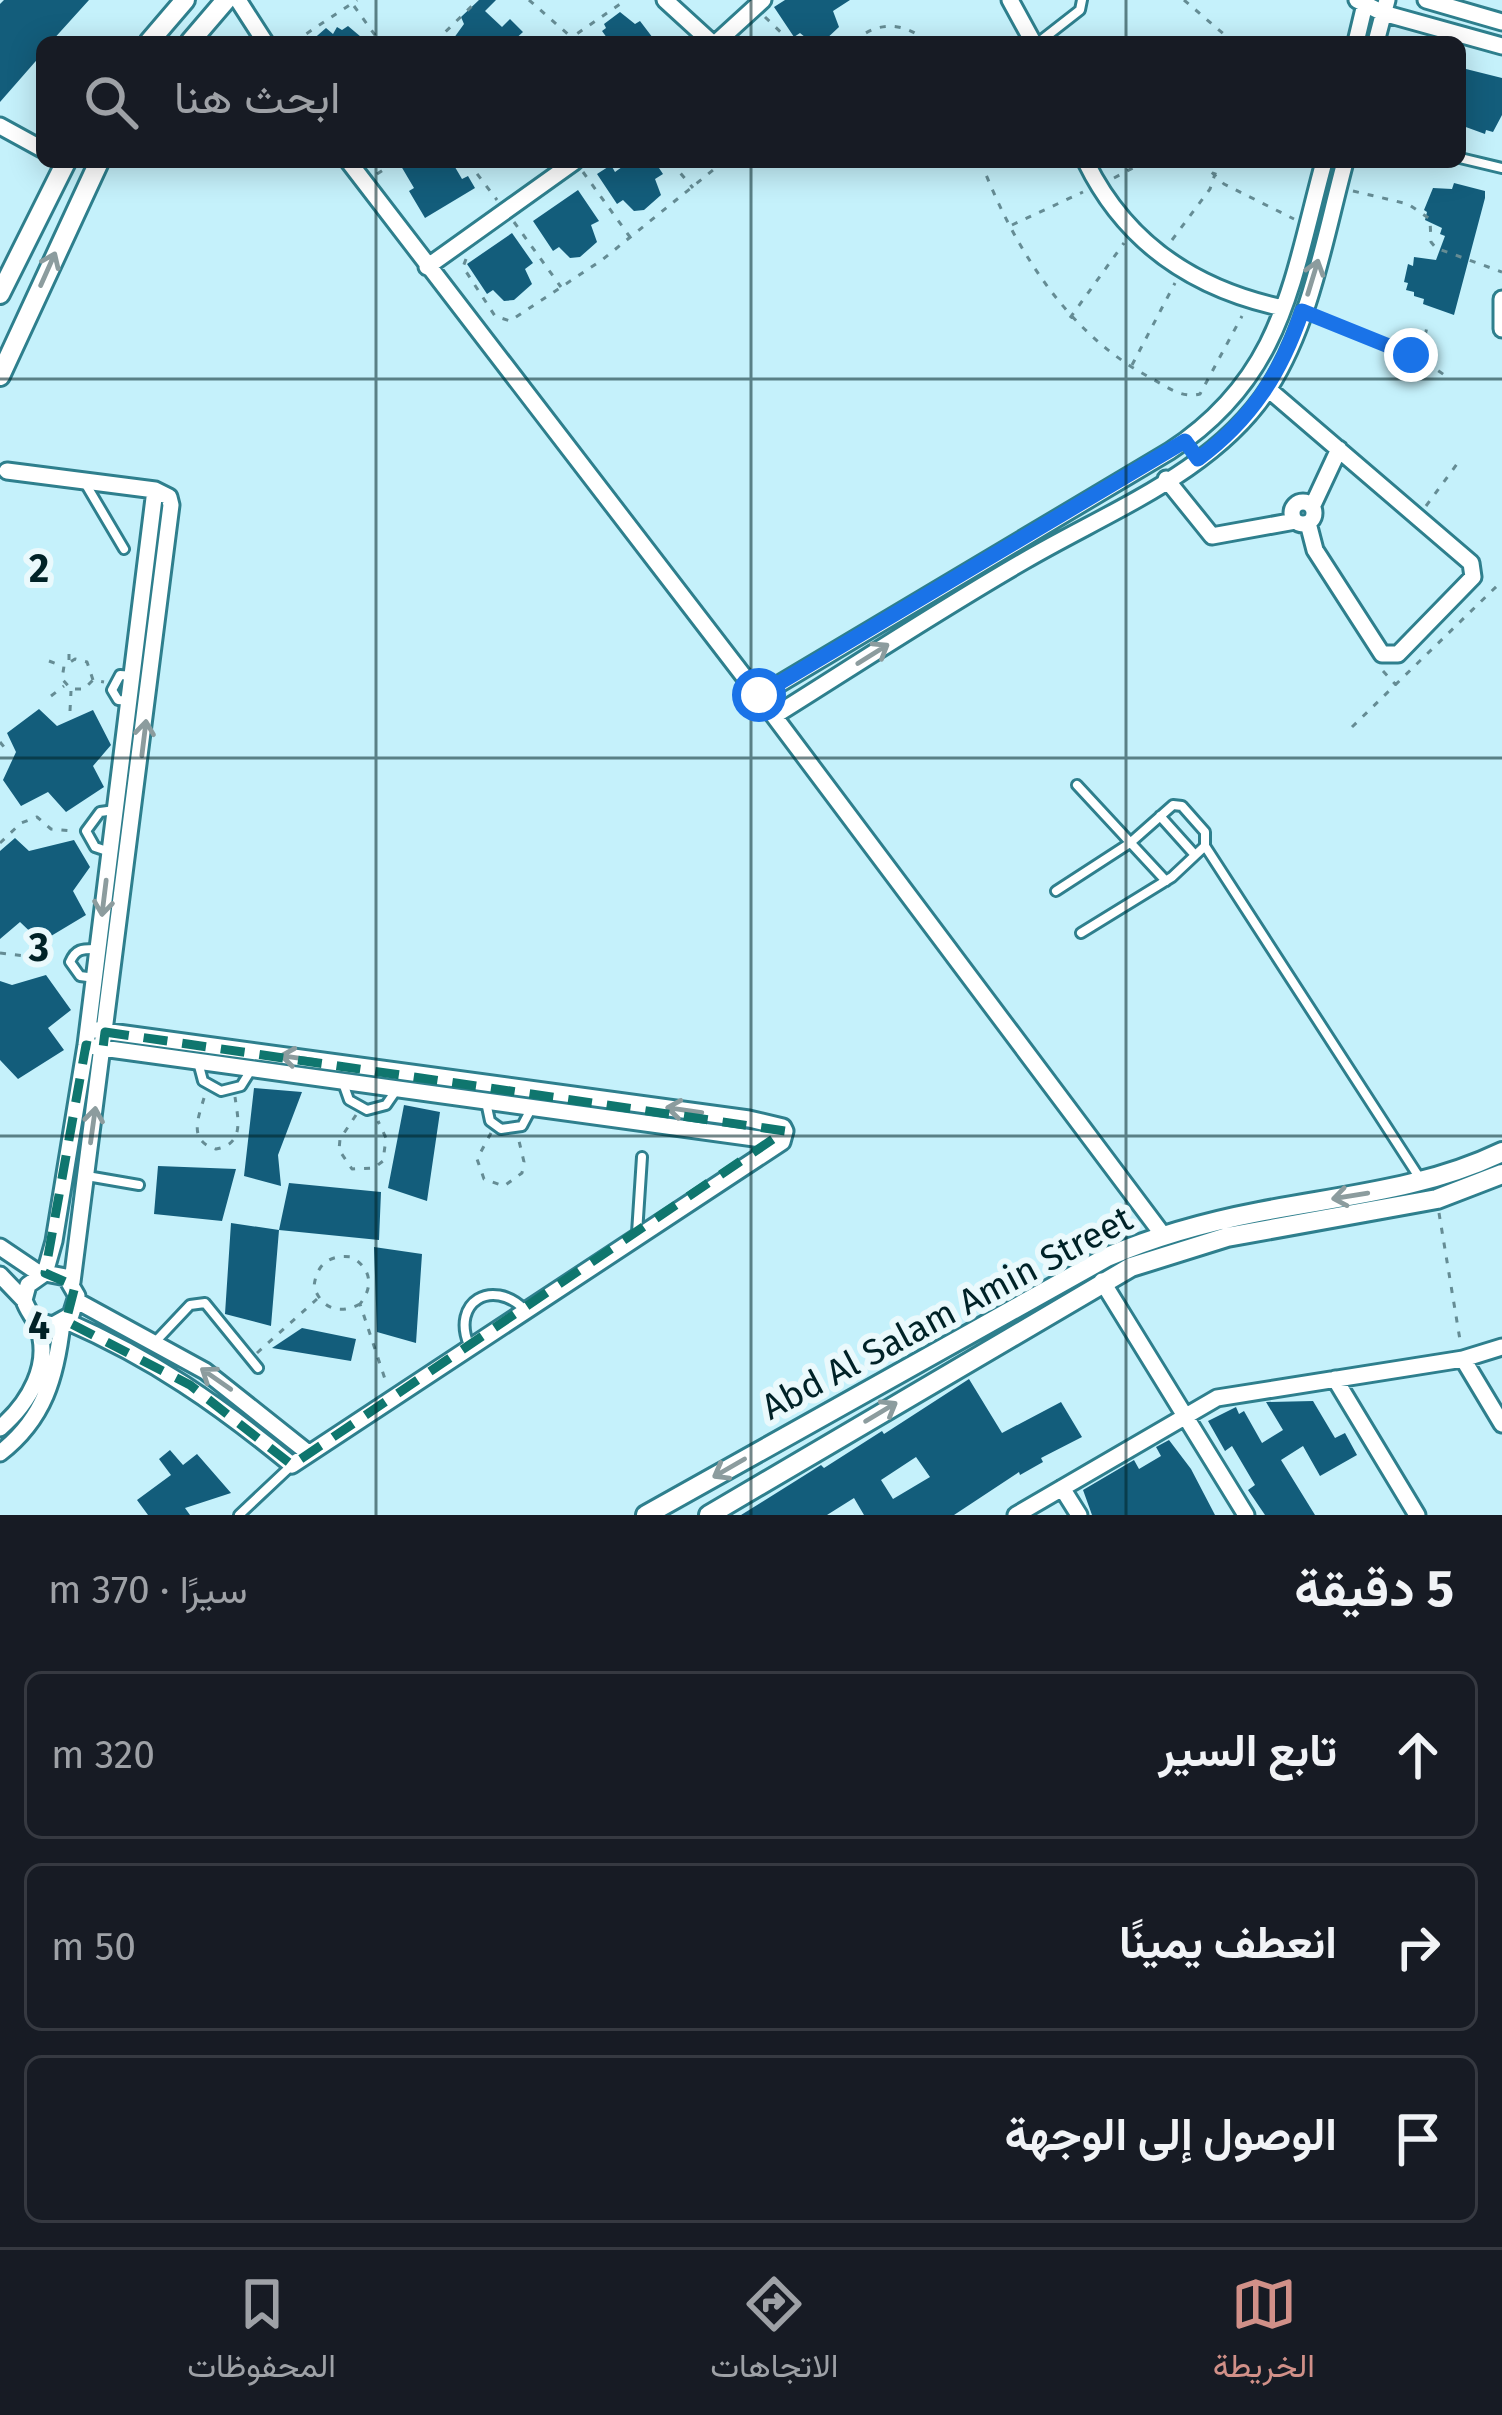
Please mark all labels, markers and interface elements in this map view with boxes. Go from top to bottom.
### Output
search box [36,36,1466,168]
icon: search [78,69,144,135]
text: ابحث هنا [174,71,340,125]
one-way arrow [39,252,61,288]
one-way arrow [1303,259,1325,297]
route end [1384,328,1438,382]
text: 2 [29,546,49,592]
one-way arrow [855,642,889,666]
route start [732,668,786,722]
one-way arrow [133,719,155,758]
one-way arrow [93,878,115,917]
text: 3 [28,925,49,971]
one-way arrow [279,1046,318,1068]
one-way arrow [666,1098,705,1121]
one-way arrow [82,1106,104,1145]
one-way arrow [1331,1186,1370,1209]
street label: Abd Al Salam Amin Street [754,1197,1140,1429]
text: 4 [28,1303,50,1349]
one-way arrow [200,1367,233,1392]
one-way arrow [863,1400,897,1424]
one-way arrow [712,1457,747,1480]
text: 5 دقيقة [1294,1558,1454,1620]
text: سيرًا · 370 m [48,1567,247,1613]
icon: ahead [1385,1722,1451,1788]
text: تابع السير [1159,1724,1337,1778]
text: 320 m [51,1732,155,1778]
icon: right [1385,1914,1451,1980]
text: انعطف يمينًا [1119,1916,1337,1970]
text: 50 m [51,1924,136,1970]
icon: arrive [1385,2106,1451,2172]
text: الوصول إلى الوجهة [1005,2108,1337,2162]
tab: المحفوظات [187,2271,336,2395]
tab: الاتجاهات [710,2271,838,2395]
tab: الخريطة [1213,2271,1315,2395]

